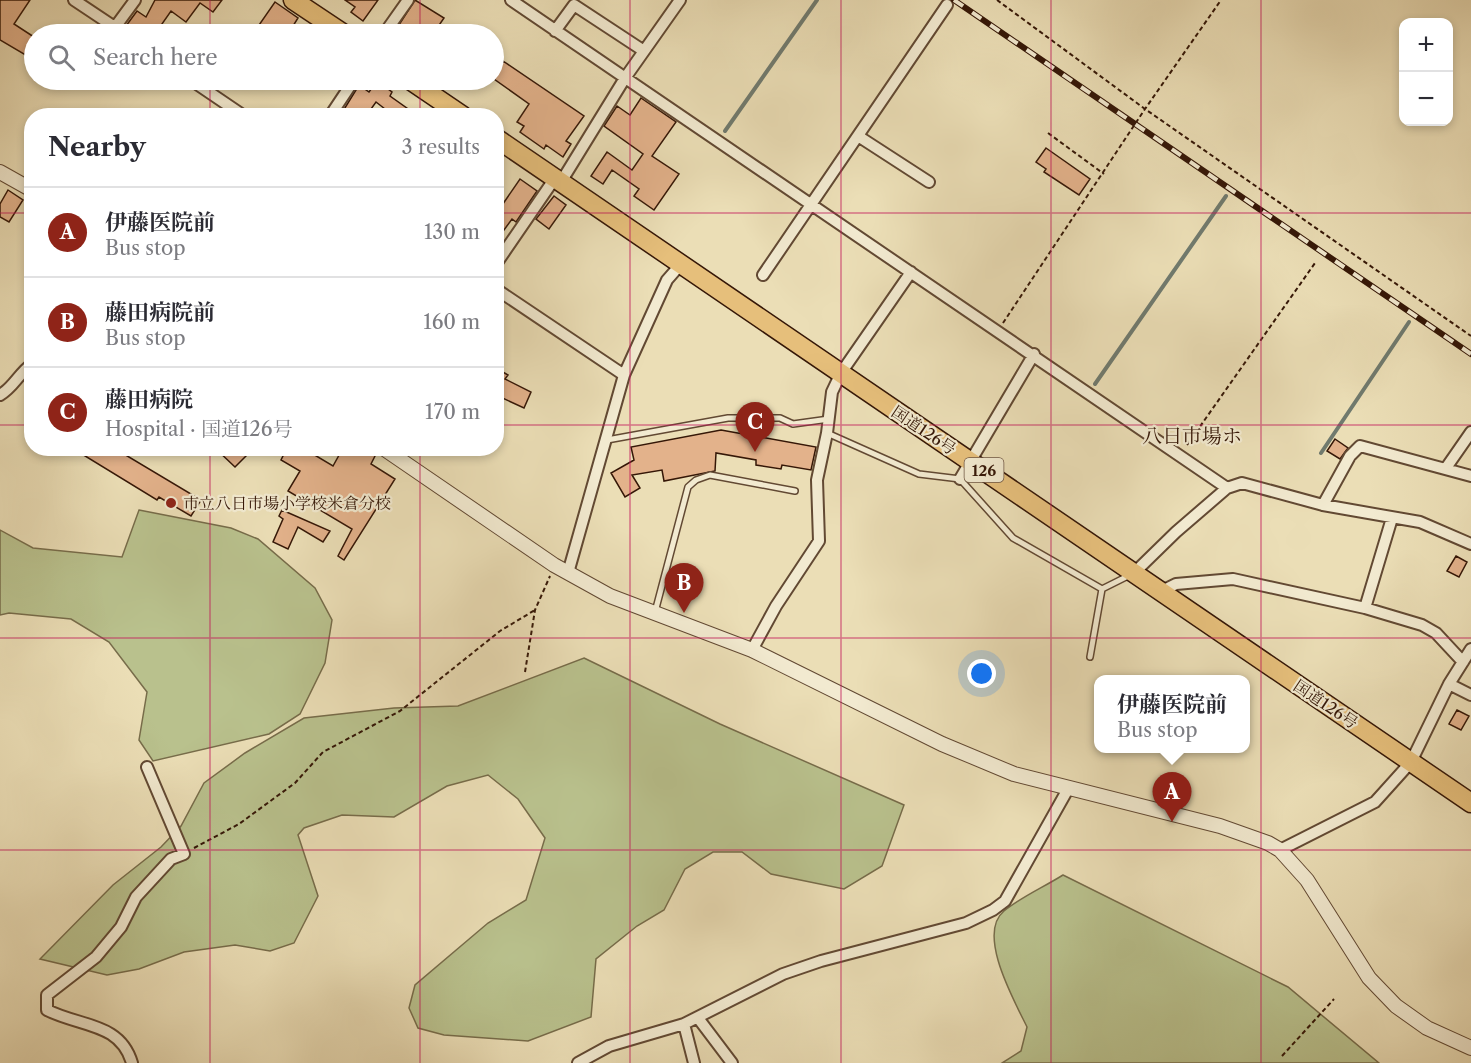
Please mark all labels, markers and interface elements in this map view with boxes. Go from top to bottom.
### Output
map controls [1399,18,1453,126]
button: + [1399,18,1453,72]
search box [24,24,504,90]
icon: search [45,41,78,74]
text: Search here [93,44,218,71]
button: − [1399,72,1453,126]
text: Nearby [48,131,146,163]
text: 3 results [402,135,480,159]
text: 伊藤医院前 [105,209,215,236]
text: A [60,220,75,244]
text: 130 m [424,220,480,244]
text: Bus stop [105,236,186,260]
text: 藤田病院前 [105,299,215,326]
text: B [60,310,75,334]
text: 160 m [423,310,480,334]
text: Bus stop [105,326,186,350]
text: 藤田病院 [105,386,193,413]
text: C [59,400,76,424]
text: 170 m [425,400,480,424]
street label: 国道126号 [888,401,960,459]
pin: C [736,402,774,452]
text: Hospital · 国道126号 [105,417,293,441]
district label: 八日市場ホ [1142,424,1242,448]
road number: 126 [964,458,1004,482]
place label: 市立八日市場小学校米倉分校 [183,493,391,513]
marker: 市立八日市場小学校米倉分校 [164,496,178,510]
pin: B [664,564,704,613]
your location [967,659,996,688]
popup [1094,675,1250,753]
street label: 国道126号 [1290,675,1362,733]
text: 伊藤医院前 [1117,691,1227,718]
text: Bus stop [1117,718,1198,742]
pin: A [1152,772,1192,822]

